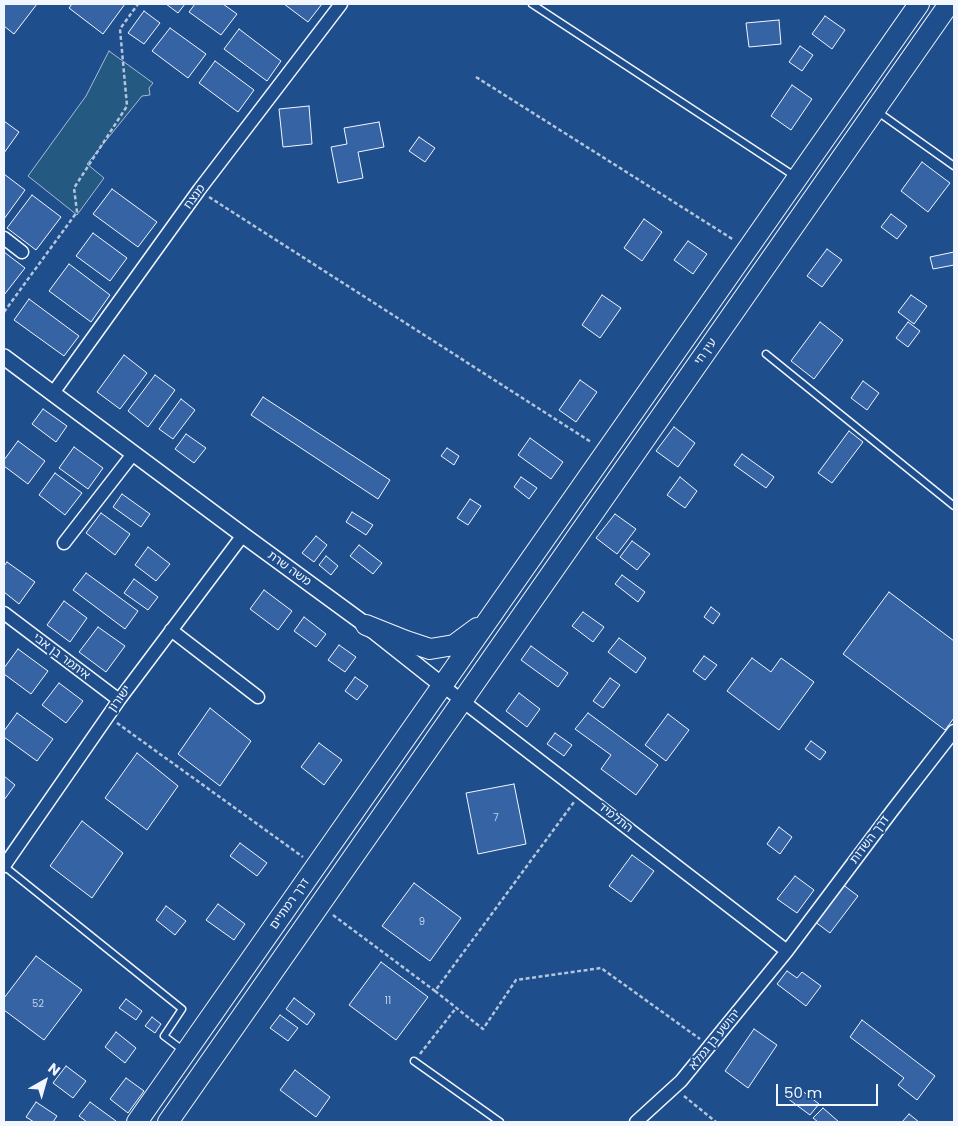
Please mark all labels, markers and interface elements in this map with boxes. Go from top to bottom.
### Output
street label: מנצח [181,182,209,212]
street label: עין חי [692,336,720,368]
street label: משה שרת [264,548,314,590]
street label: איתמר בן אבי [30,631,92,683]
street label: ישורון [105,683,135,715]
street label: התלמיד [595,800,635,836]
house number: 7 [493,812,499,824]
street label: דרך השדות [847,813,893,867]
street label: דרך רמתיים [267,876,313,932]
house number: 9 [419,916,425,928]
house number: 11 [385,995,391,1007]
house number: 52 [32,998,44,1010]
street label: יהושע בן גמלא [686,1007,744,1073]
north arrow [20,1056,70,1106]
text: N [44,1058,65,1080]
scale bar [778,1074,880,1106]
text: 50 m [784,1082,822,1103]

